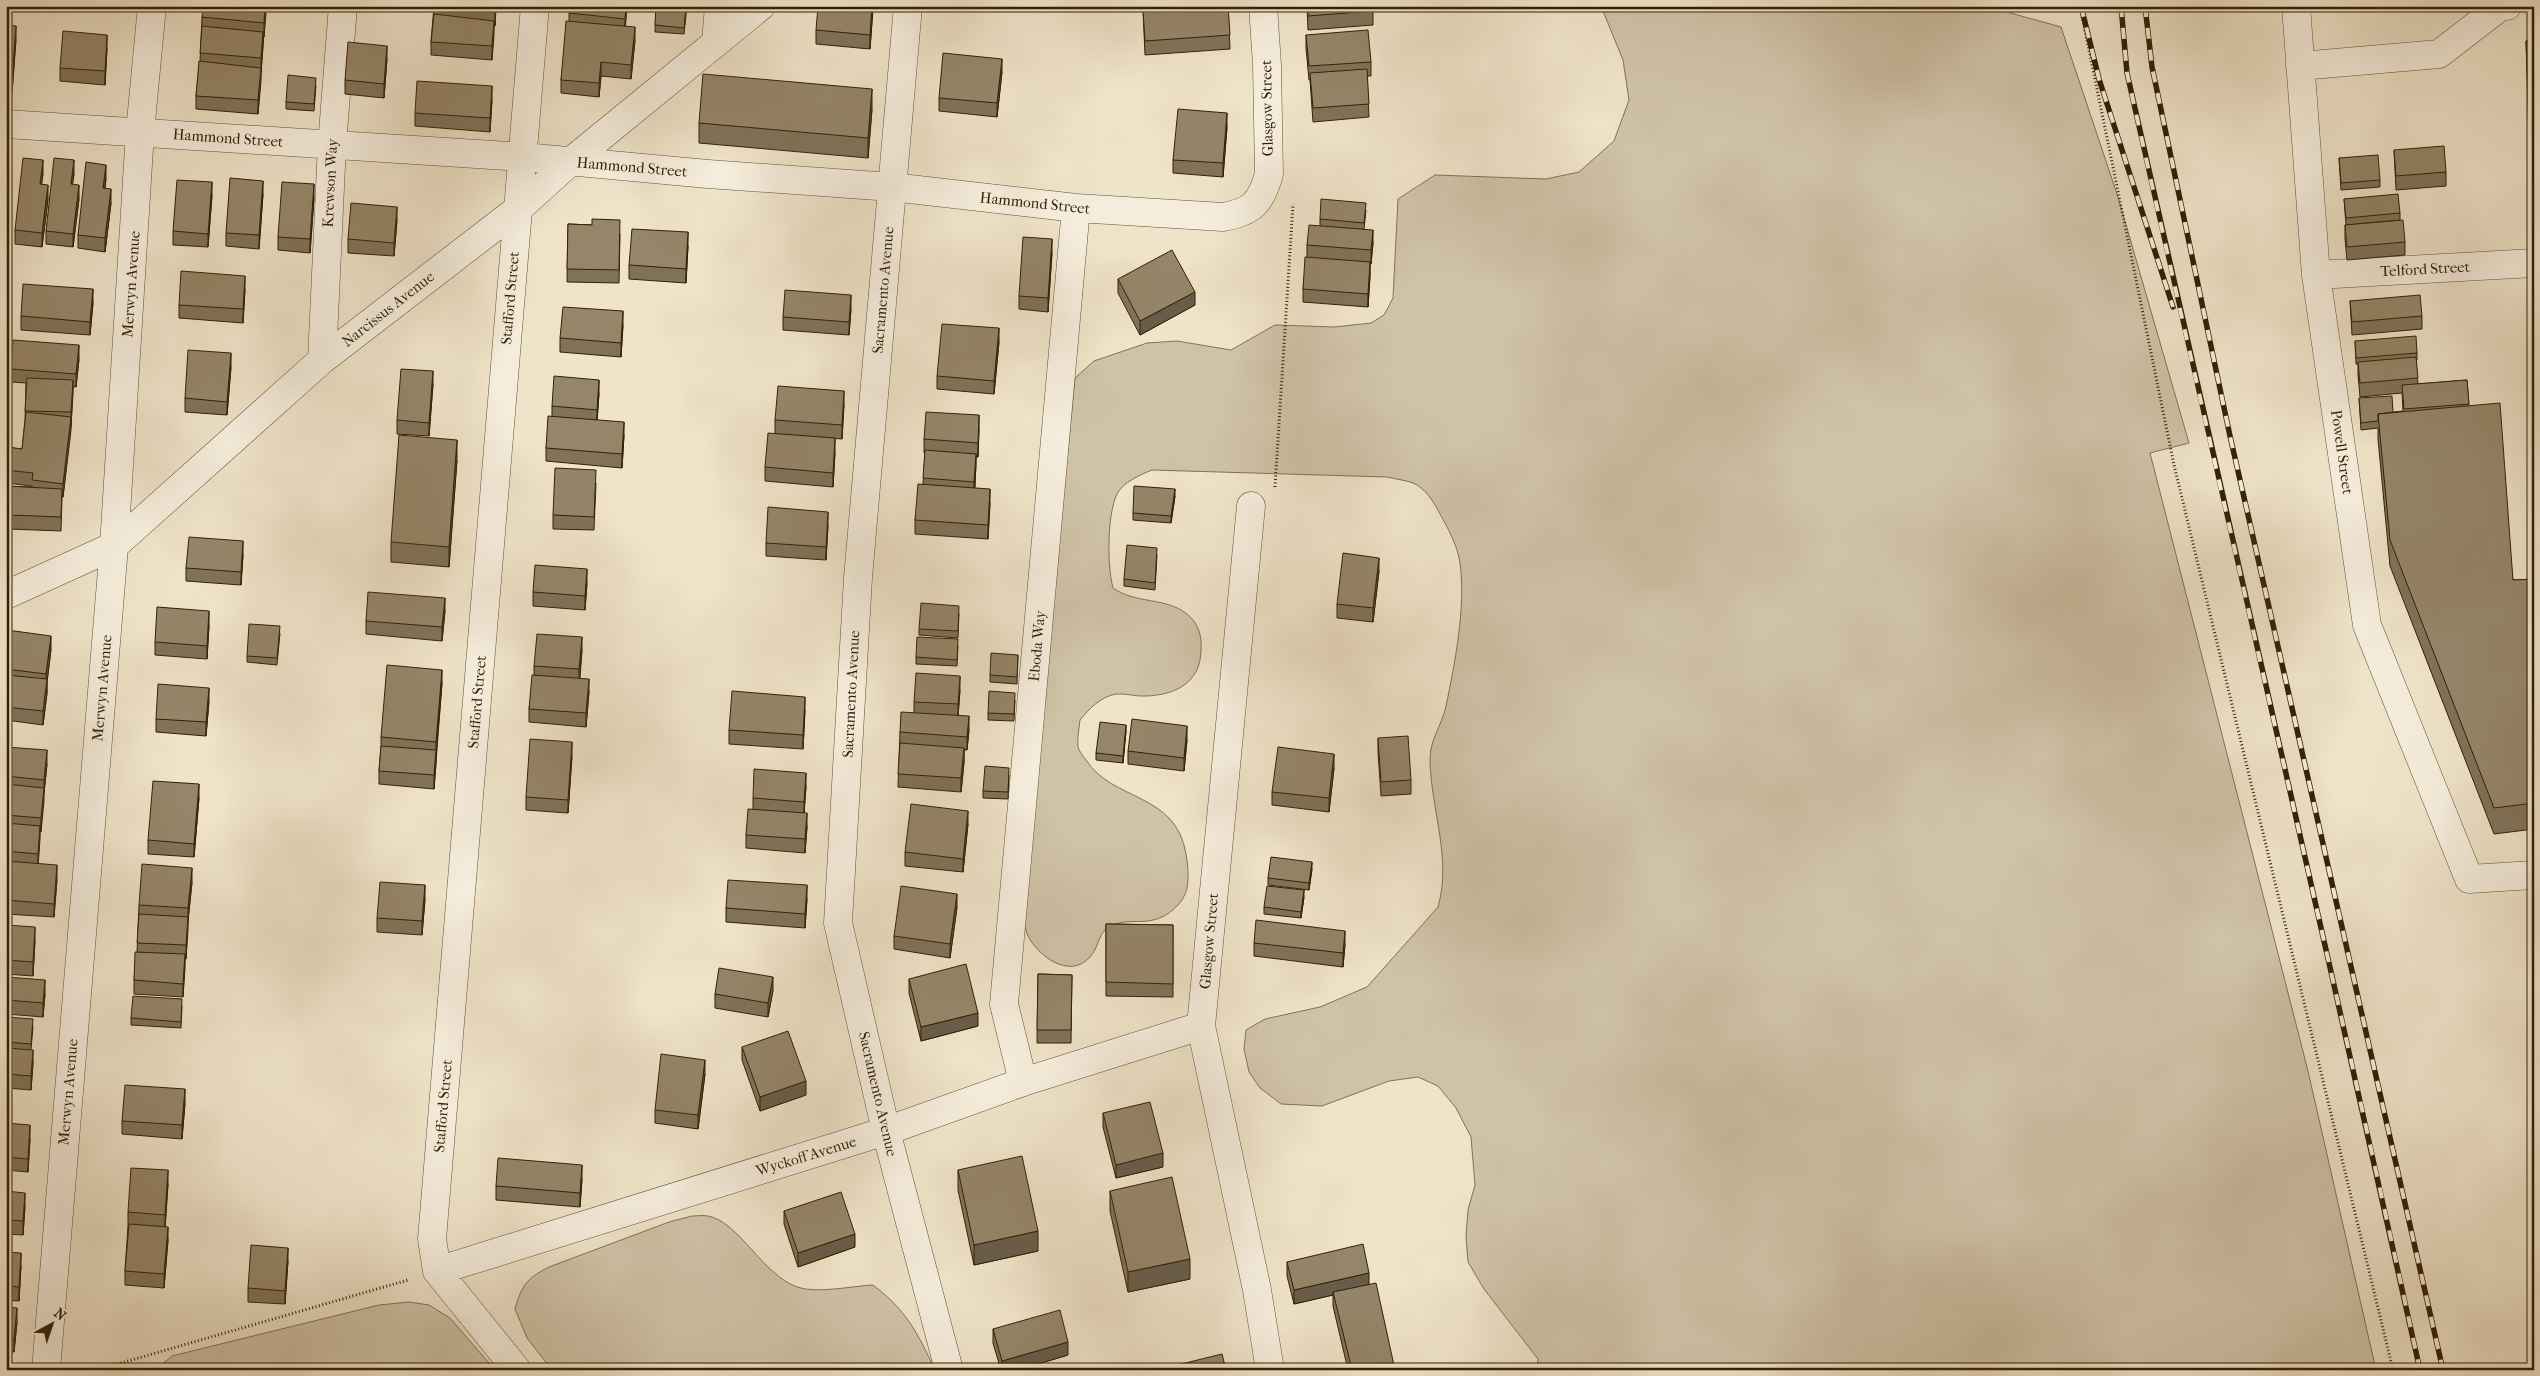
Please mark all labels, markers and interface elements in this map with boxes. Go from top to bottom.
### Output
street label: Glasgow Street [1257,59,1277,156]
street label: Hammond Street [172,125,285,151]
street label: Krewson Way [319,137,341,228]
street label: Hammond Street [576,153,689,181]
street label: Hammond Street [979,188,1092,218]
street label: Sacramento Avenue [868,225,898,354]
street label: Merwyn Avenue [118,229,144,338]
street label: Stafford Street [497,250,523,345]
street label: Telford Street [2380,258,2471,280]
street label: Narcissus Avenue [338,267,438,351]
street label: Powell Street [2327,408,2357,496]
street label: Eboda Way [1025,609,1049,682]
street label: Sacramento Avenue [839,629,863,758]
street label: Merwyn Avenue [88,633,116,742]
street label: Stafford Street [464,654,490,749]
street label: Glasgow Street [1196,892,1222,990]
street label: Sacramento Avenue [855,1030,901,1159]
street label: Merwyn Avenue [54,1037,82,1146]
street label: Stafford Street [430,1058,456,1153]
street label: Wyckoff Avenue [753,1132,859,1180]
north arrow [28,1298,78,1348]
text: N [51,1304,70,1325]

